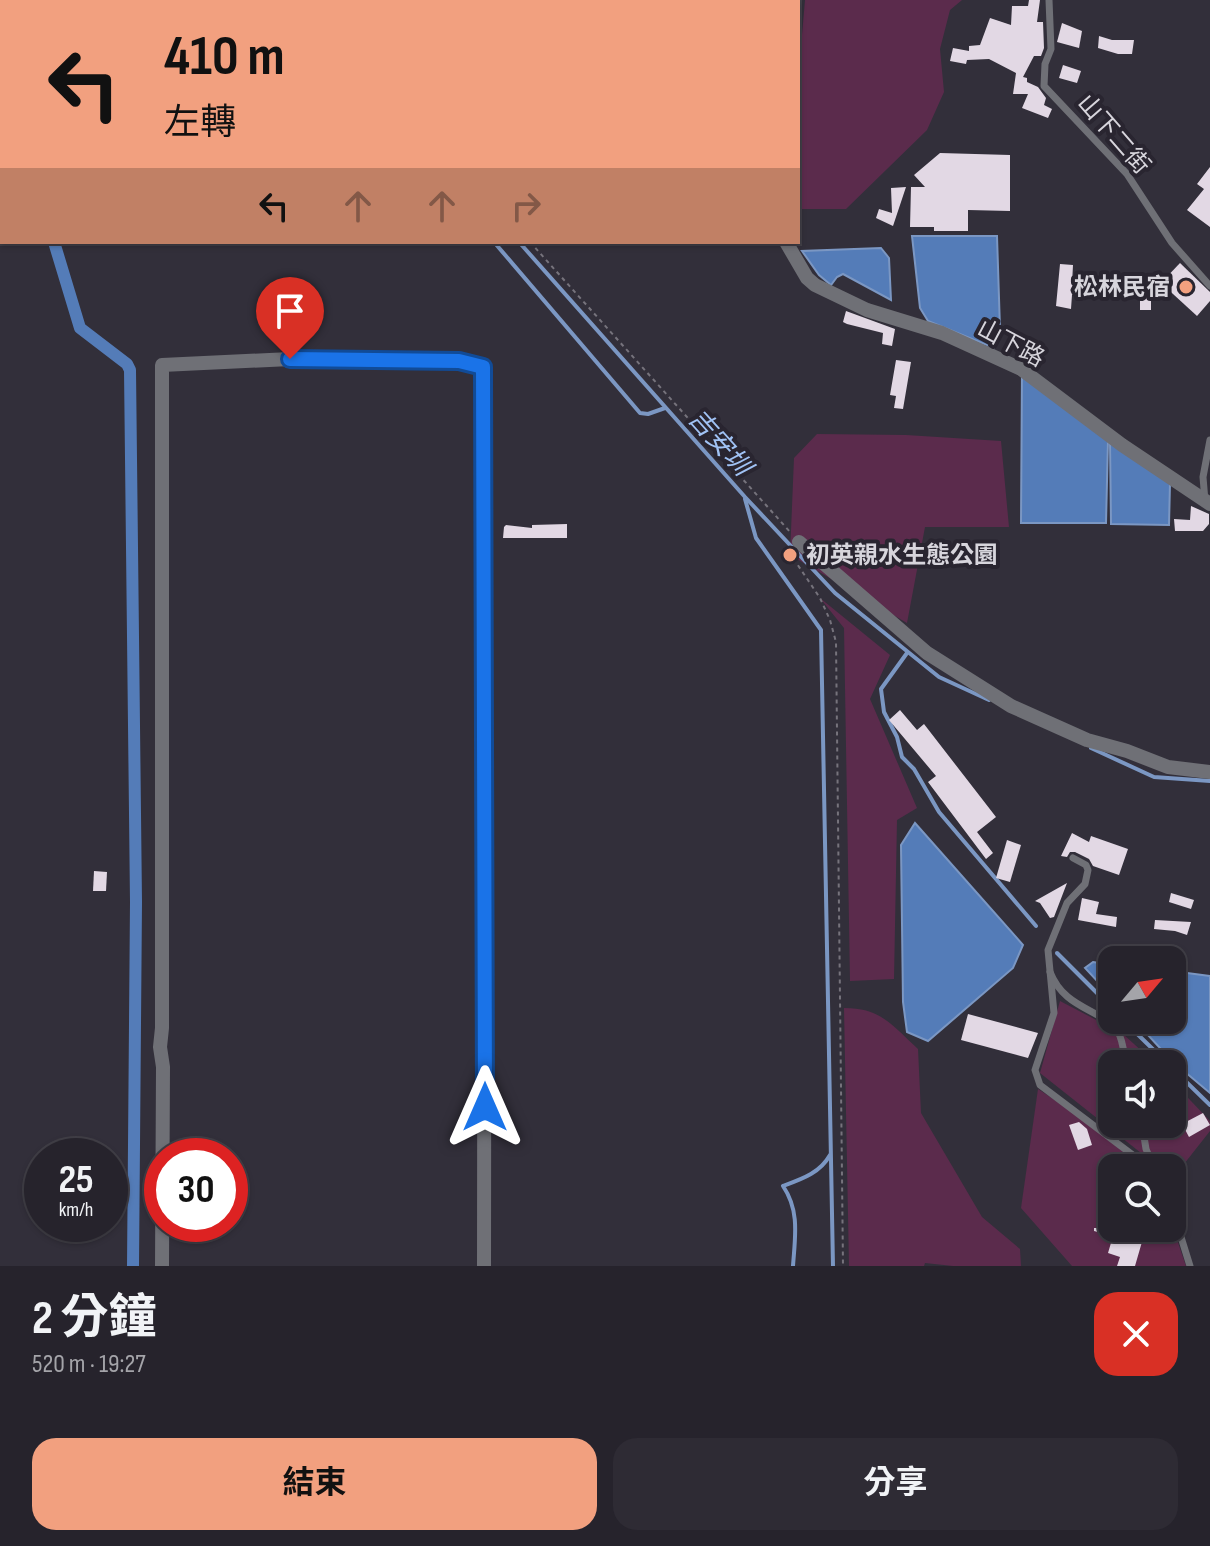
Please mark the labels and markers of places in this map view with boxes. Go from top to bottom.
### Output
place label: 松林民宿 [1074,273,1170,302]
pin [256,277,324,359]
marker: 松林民宿 [1177,278,1195,296]
place label: 初英親水生態公園 [806,541,998,570]
marker: 初英親水生態公園 [781,546,799,564]

